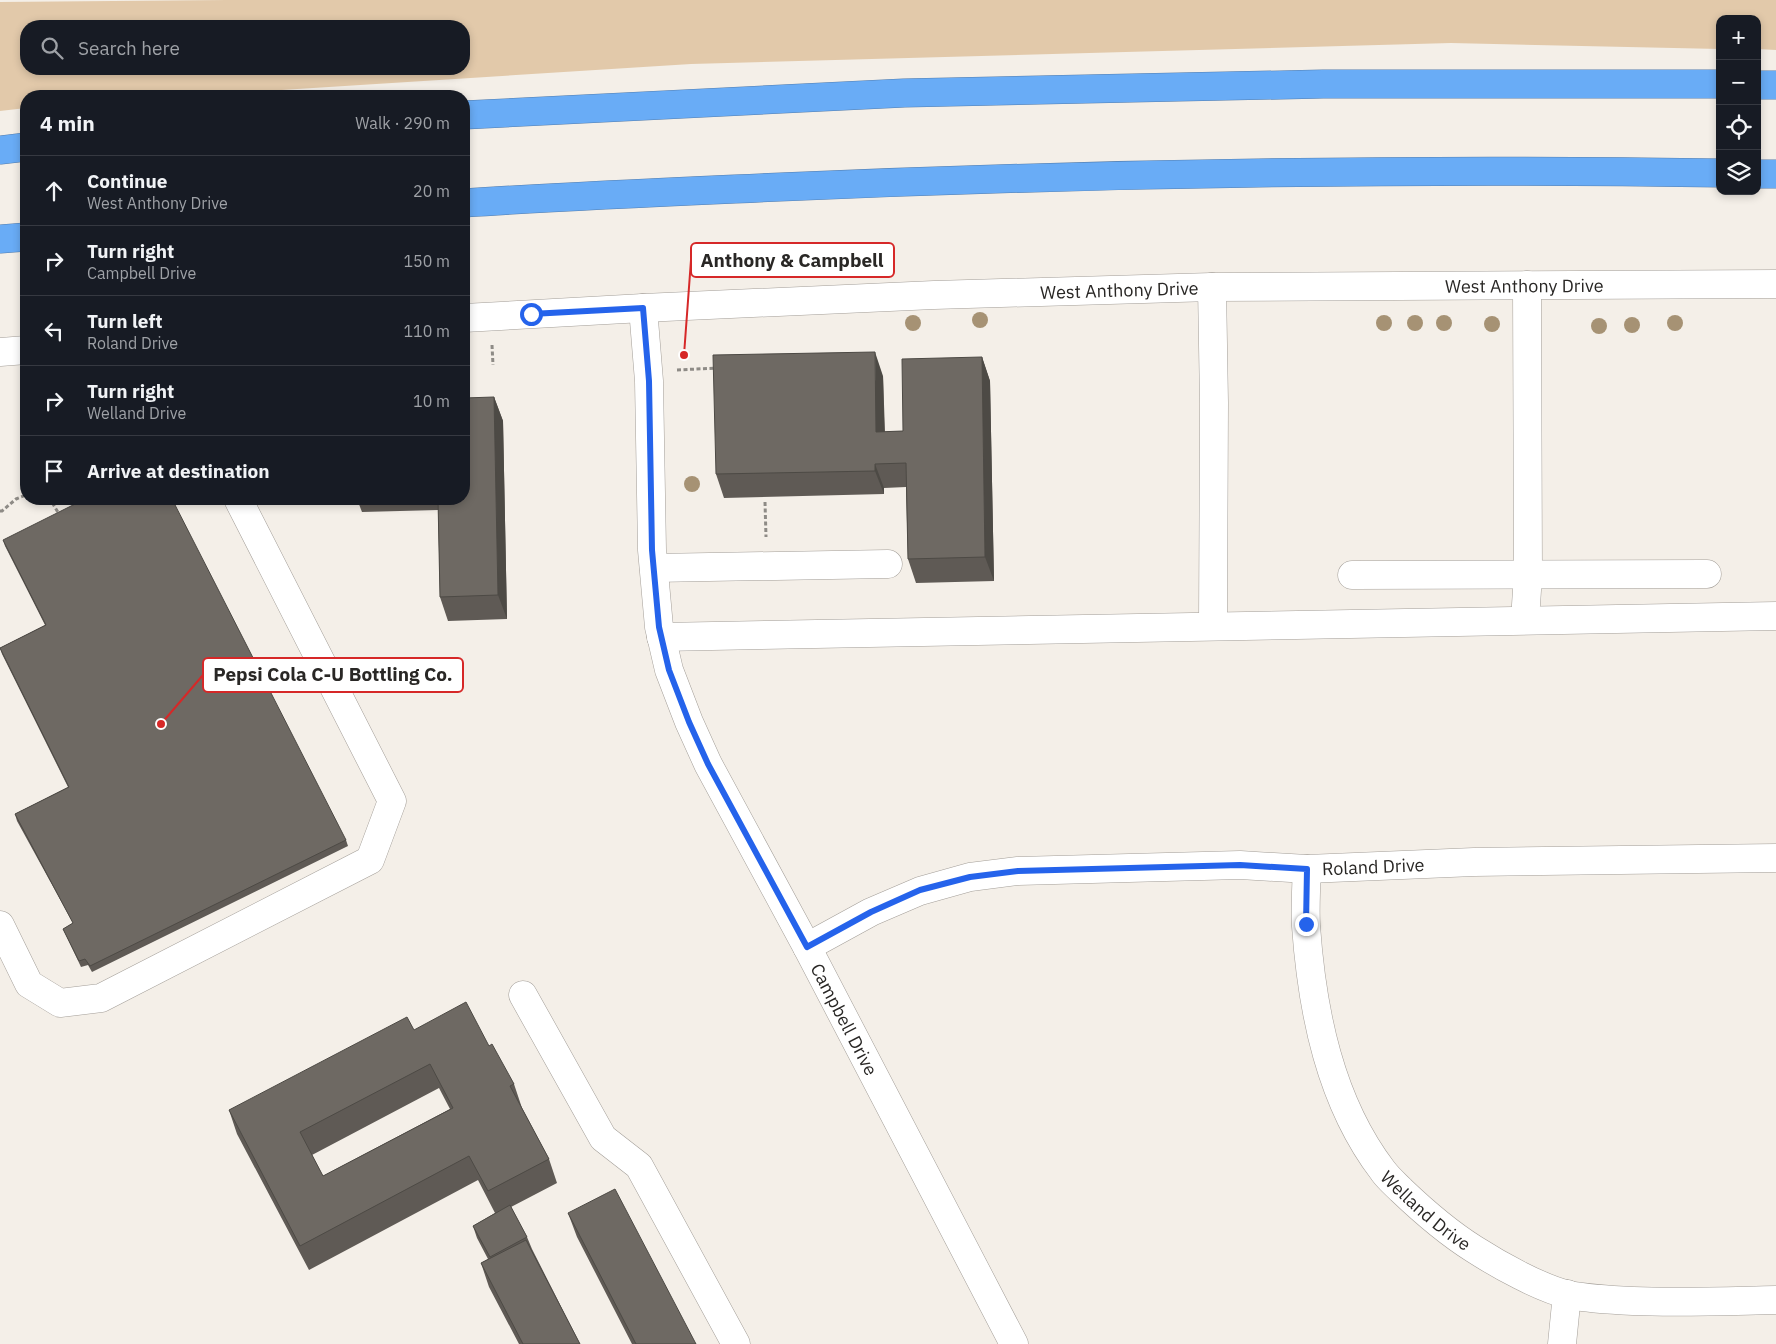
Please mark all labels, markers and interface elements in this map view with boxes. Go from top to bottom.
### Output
map controls [1716,15,1761,195]
button: + [1716,15,1761,60]
search box [20,20,470,75]
icon: search [38,34,66,62]
text: Search here [78,36,180,60]
button: − [1716,60,1761,105]
button: locate [1716,105,1761,150]
text: 4 min [40,109,95,137]
text: Walk · 290 m [355,113,450,133]
button: layers [1716,150,1761,195]
text: Continue [87,169,167,193]
icon: ahead [40,177,68,205]
text: 20 m [413,181,450,201]
text: West Anthony Drive [87,193,228,213]
text: Turn right [87,239,174,263]
callout: Anthony & Campbell [691,243,894,277]
icon: right [40,247,68,275]
text: Anthony & Campbell [701,248,884,272]
text: 150 m [403,251,450,271]
text: Campbell Drive [87,263,196,283]
street label: West Anthony Drive [1445,273,1604,297]
street label: West Anthony Drive [1040,276,1199,303]
route start [520,303,543,326]
text: Turn left [87,309,163,333]
icon: left [40,317,68,345]
text: 110 m [403,321,450,341]
text: Roland Drive [87,333,178,353]
text: Turn right [87,379,174,403]
icon: right [40,387,68,415]
text: 10 m [413,391,450,411]
text: Welland Drive [87,403,186,423]
icon: arrive [40,457,68,485]
text: Arrive at destination [87,459,270,483]
callout: Pepsi Cola C-U Bottling Co. [203,658,463,692]
text: Pepsi Cola C-U Bottling Co. [213,662,453,686]
street label: Roland Drive [1321,853,1425,880]
route end [1295,913,1318,936]
street label: Campbell Drive [806,959,883,1079]
street label: Welland Drive [1376,1165,1476,1255]

